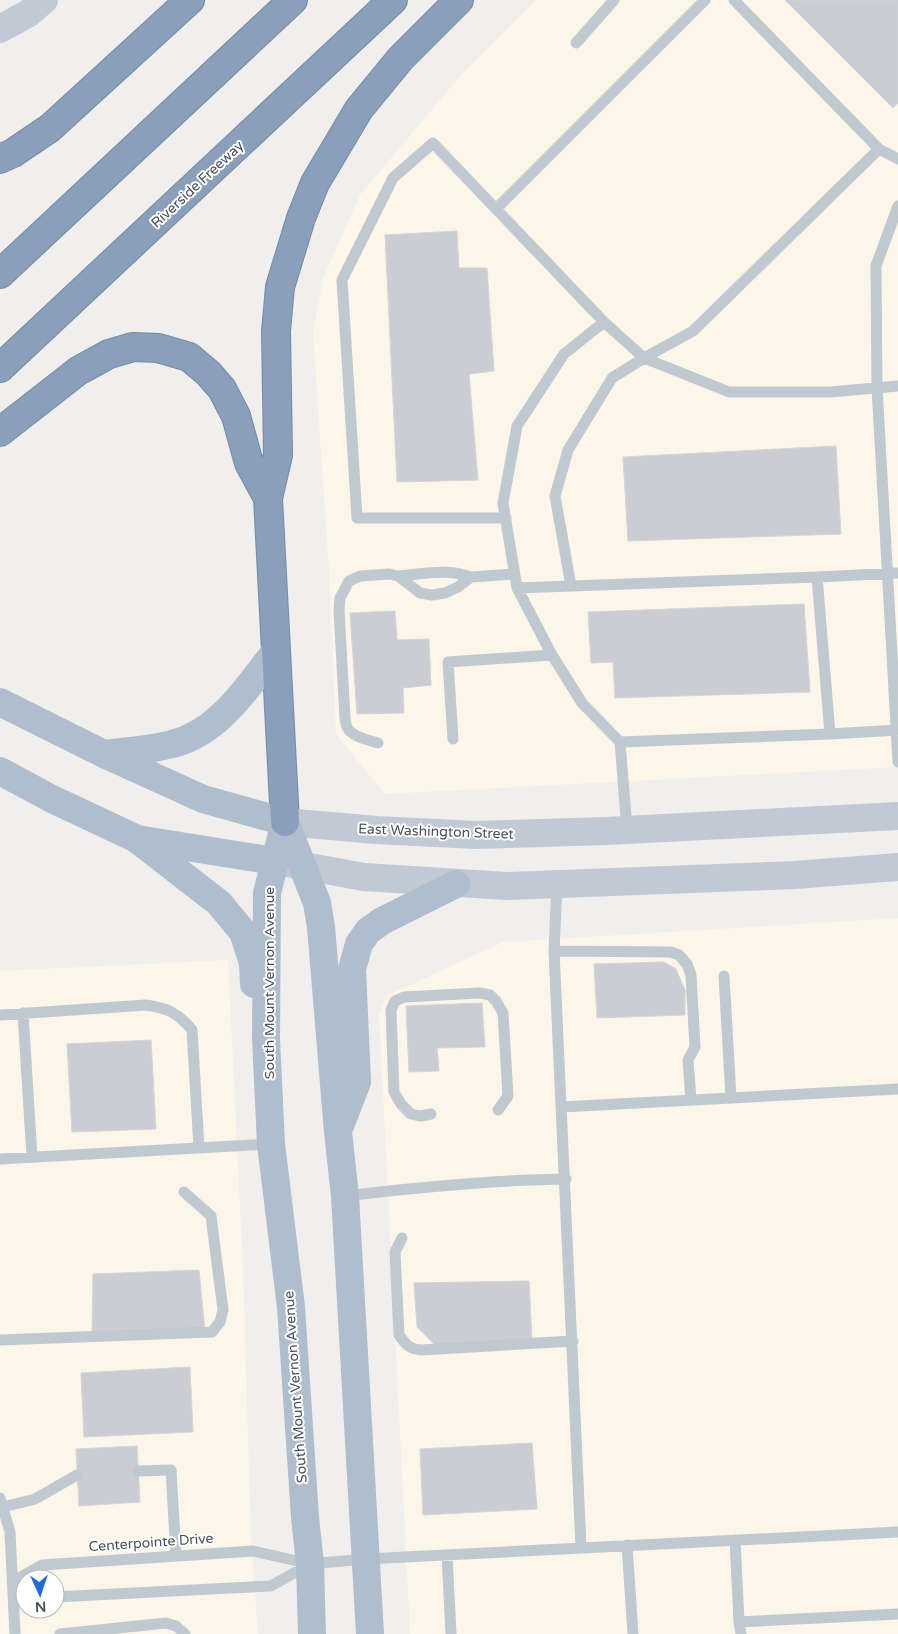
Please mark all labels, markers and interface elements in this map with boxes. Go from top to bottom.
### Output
street label: Riverside Freeway [148,137,247,232]
street label: East Washington Street [358,820,515,843]
street label: South Mount Vernon Avenue [261,887,278,1079]
street label: South Mount Vernon Avenue [280,1290,311,1484]
street label: Centerpointe Drive [88,1530,214,1555]
north arrow [15,1569,65,1619]
text: N [35,1598,47,1615]

